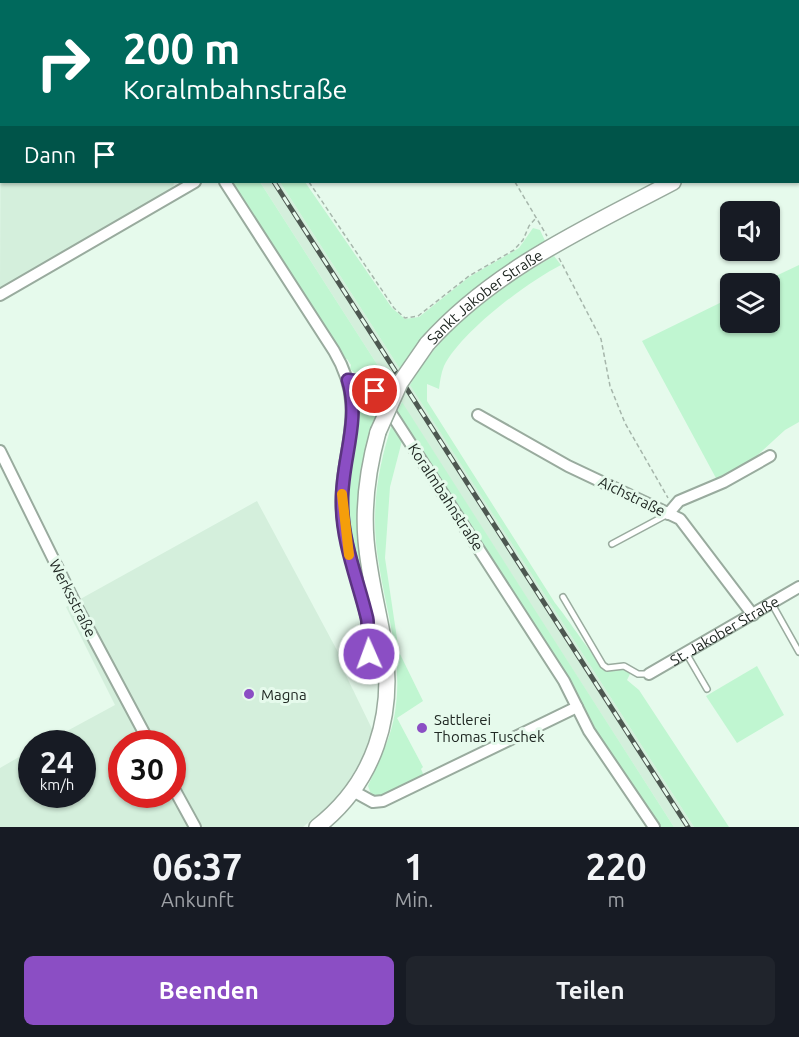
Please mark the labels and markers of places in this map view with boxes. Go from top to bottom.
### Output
pin [349,365,400,416]
place label: Magna [261,686,307,703]
marker: Magna [242,687,256,701]
place label: Sattlerei Thomas Tuschek [434,711,545,745]
marker: Sattlerei Thomas Tuschek [415,721,429,735]

